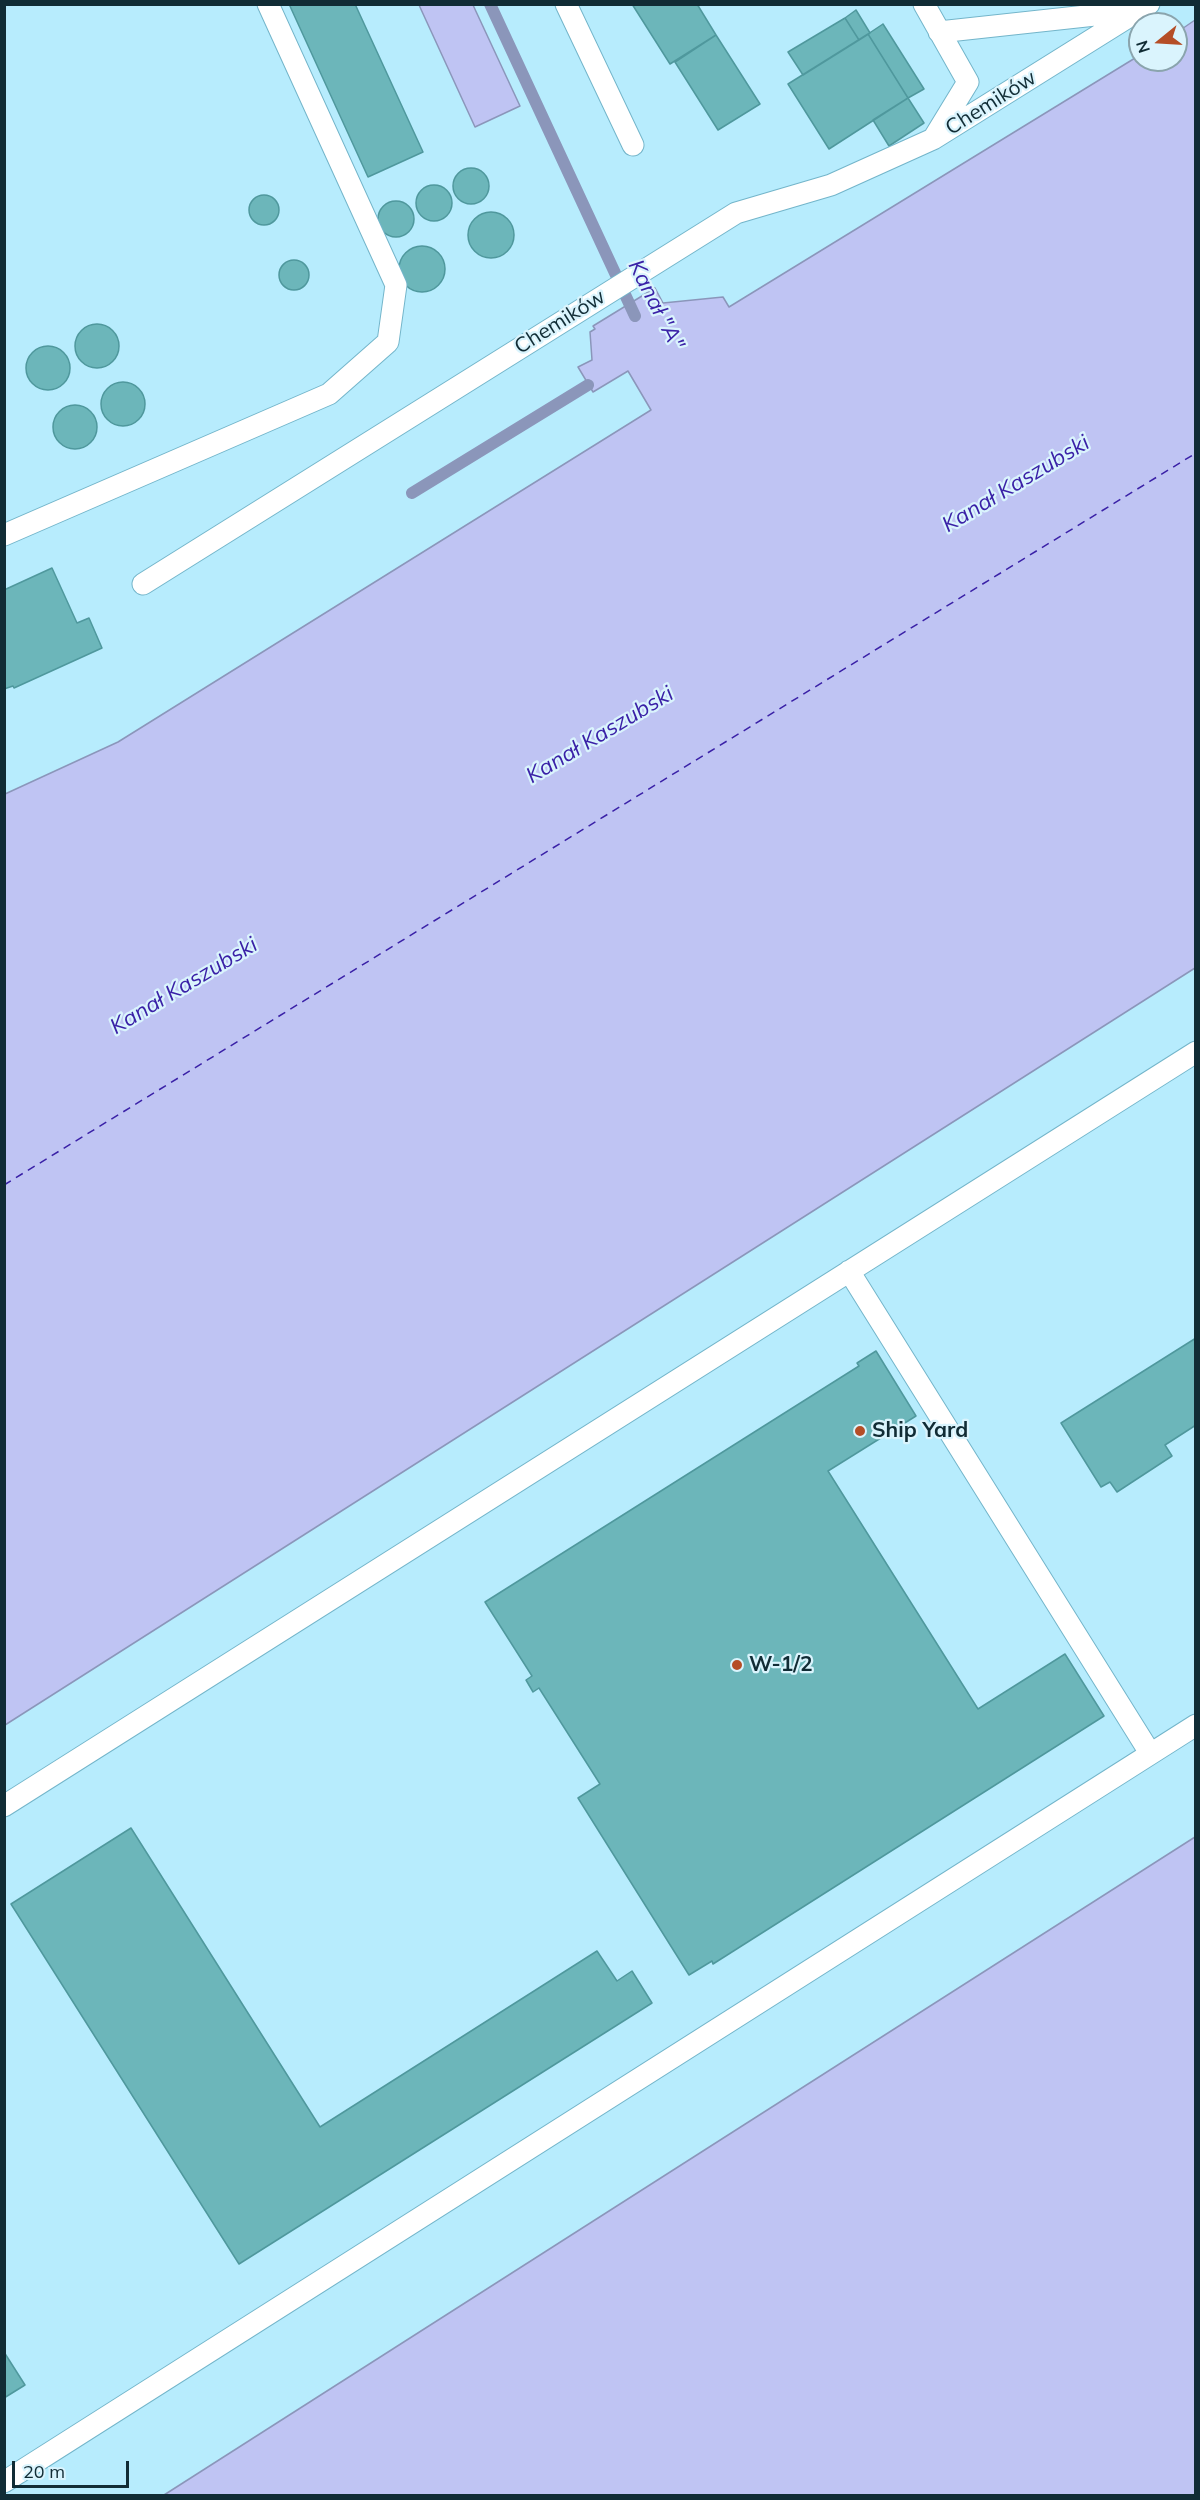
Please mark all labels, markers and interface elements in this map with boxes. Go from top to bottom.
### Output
north arrow [1128,12,1188,72]
text: N [1131,38,1154,56]
street label: Chemików [941,65,1041,141]
water label: Kanał "A" [622,256,690,354]
street label: Chemików [510,284,610,360]
water label: Kanał Kaszubski [938,430,1094,538]
water label: Kanał Kaszubski [522,681,678,789]
water label: Kanał Kaszubski [106,932,262,1040]
place label: Ship Yard [872,1418,968,1444]
marker: Ship Yard [853,1424,867,1438]
place label: W-1/2 [749,1652,813,1678]
marker: W-1/2 [730,1658,744,1672]
scale bar [15,2449,132,2487]
text: 20 m [23,2460,65,2483]

